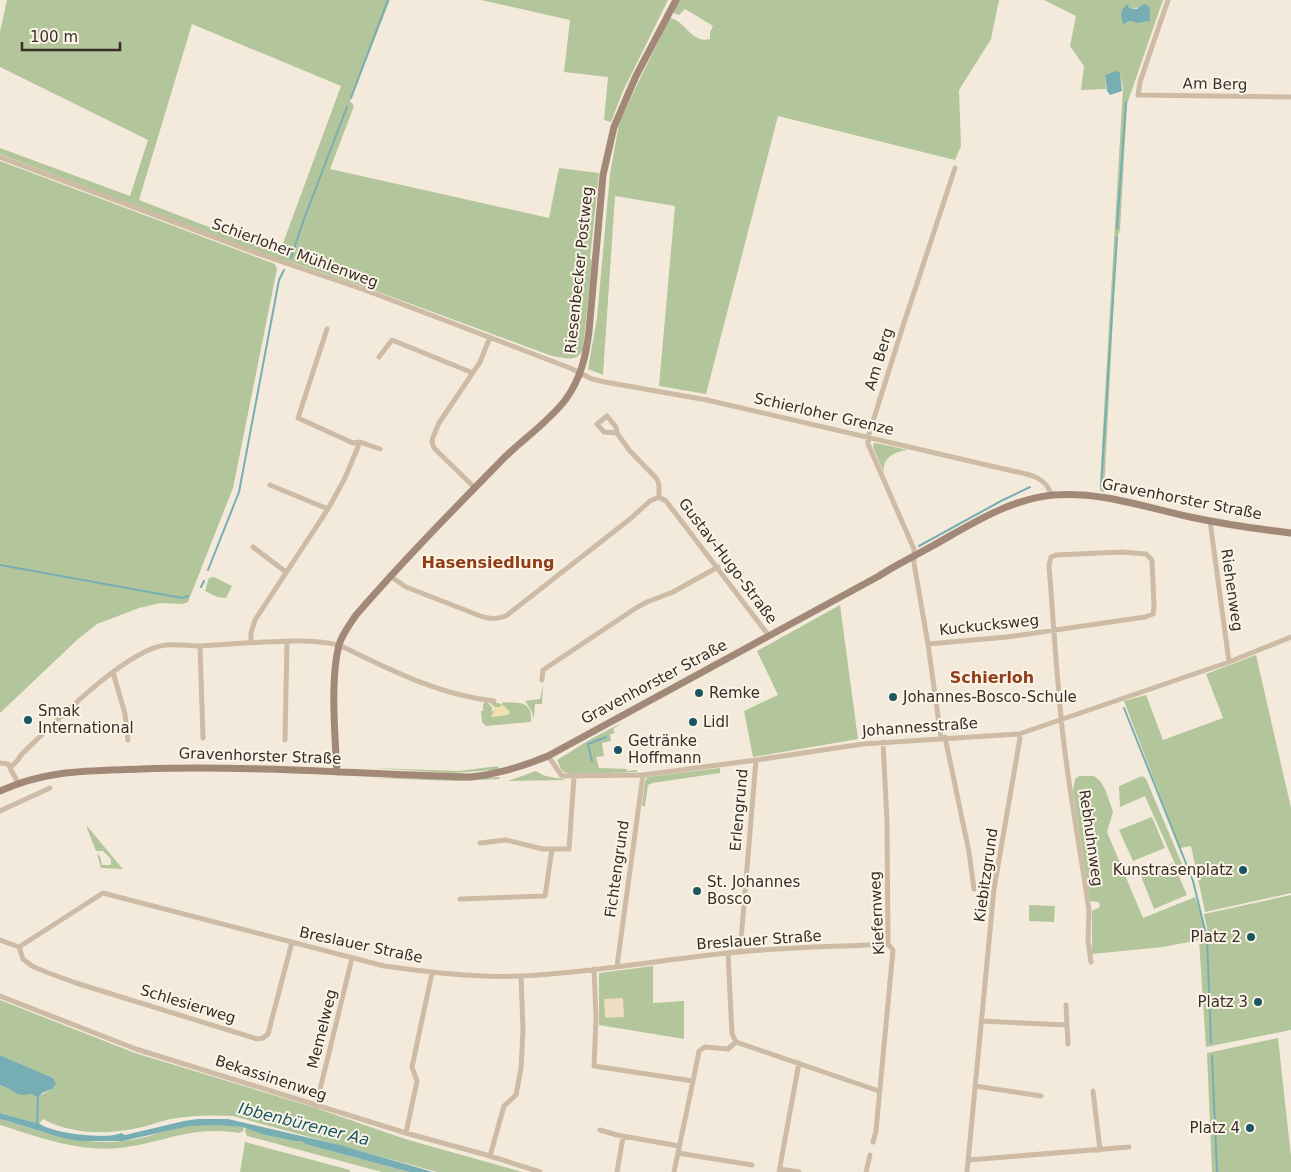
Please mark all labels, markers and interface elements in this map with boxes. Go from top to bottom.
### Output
scale bar [22,20,120,52]
text: 100 m [30,28,78,46]
street label: Am Berg [1183,74,1247,94]
street label: Riesenbecker Postweg [561,185,597,355]
street label: Schierloher Mühlenweg [209,214,381,292]
street label: Am Berg [861,325,897,393]
street label: Schierloher Grenze [752,389,896,439]
street label: Gravenhorster Straße [1100,475,1264,523]
street label: Gustav-Hugo-Straße [675,495,781,627]
street label: Riehenweg [1217,548,1247,632]
district label: Hasensiedlung [422,553,554,572]
street label: Kuckucksweg [938,611,1040,639]
street label: Gravenhorster Straße [578,636,730,728]
district label: Schierloh [950,668,1034,687]
place label: Remke [709,684,760,702]
marker: Remke [693,687,705,699]
place label: Johannes-Bosco-Schule [902,688,1077,706]
marker: Johannes-Bosco-Schule [887,691,899,703]
place label: Smak International [38,702,134,737]
place label: Lidl [703,713,729,731]
marker: Smak International [22,714,34,726]
street label: Johannesstraße [860,714,979,740]
marker: Lidl [687,716,699,728]
place label: Getränke Hoffmann [628,732,702,767]
street label: Gravenhorster Straße [178,744,342,768]
marker: Getränke Hoffmann [612,744,624,756]
street label: Erlengrund [726,768,752,852]
street label: Rebhuhnweg [1075,788,1107,888]
street label: Fichtengrund [601,819,633,919]
street label: Kiebitzgrund [970,827,1002,923]
place label: Kunstrasenplatz [1113,861,1233,879]
marker: Kunstrasenplatz [1237,864,1249,876]
street label: Kiefernweg [866,871,888,955]
place label: St. Johannes Bosco [707,873,800,908]
marker: St. Johannes Bosco [691,885,703,897]
street label: Breslauer Straße [298,923,424,967]
street label: Breslauer Straße [696,927,822,953]
place label: Platz 2 [1191,928,1241,946]
marker: Platz 2 [1245,931,1257,943]
street label: Schlesierweg [138,981,238,1027]
street label: Memelweg [303,987,341,1071]
place label: Platz 3 [1198,993,1248,1011]
marker: Platz 3 [1252,996,1264,1008]
street label: Bekassinenweg [213,1051,329,1105]
water label: Ibbenbürener Aa [237,1099,371,1149]
place label: Platz 4 [1190,1119,1240,1137]
marker: Platz 4 [1244,1122,1256,1134]

